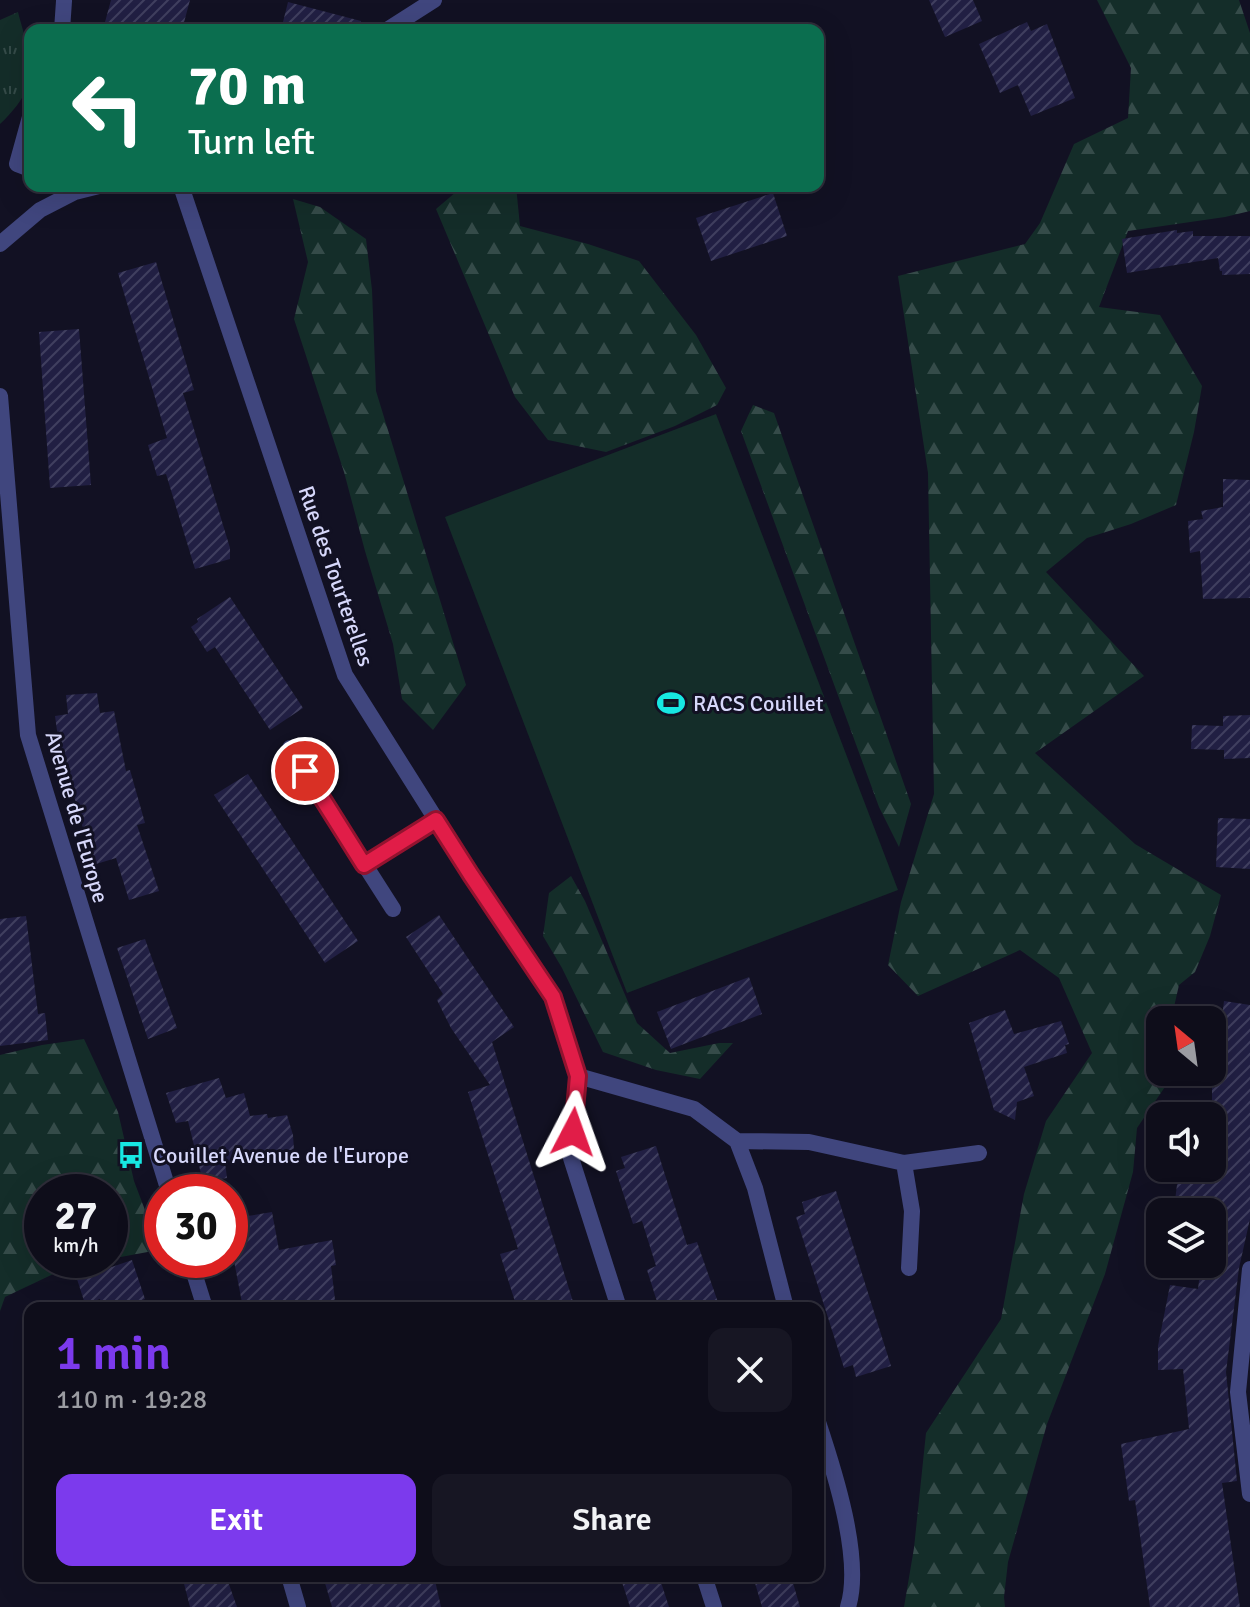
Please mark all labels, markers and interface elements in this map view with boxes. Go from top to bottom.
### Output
text: 70 m [188,51,306,120]
icon: left [56,56,160,160]
text: Turn left [188,120,315,165]
street label: Rue des Tourterelles [292,482,380,670]
sports icon: RACS Couillet [656,688,686,718]
place label: RACS Couillet [693,690,824,717]
street label: Avenue de l'Europe [40,728,114,906]
pin [271,737,339,805]
icon: arrive [283,749,327,793]
north arrow [1146,1006,1226,1086]
map controls [1146,1006,1226,1278]
position arrow [531,1090,615,1174]
button: sound [1146,1102,1226,1182]
bus stop icon: Couillet Avenue de l'Europe [116,1140,146,1170]
place label: Couillet Avenue de l'Europe [153,1142,409,1169]
speed limit sign: 30 [144,1174,248,1278]
text: 27 [54,1191,98,1241]
button: layers [1146,1198,1226,1278]
text: km/h [53,1233,99,1258]
text: 1 min [56,1324,171,1383]
button: close [708,1328,792,1412]
text: 110 m · 19:28 [56,1384,207,1416]
button: Exit [56,1474,416,1566]
button: Share [432,1474,792,1566]

